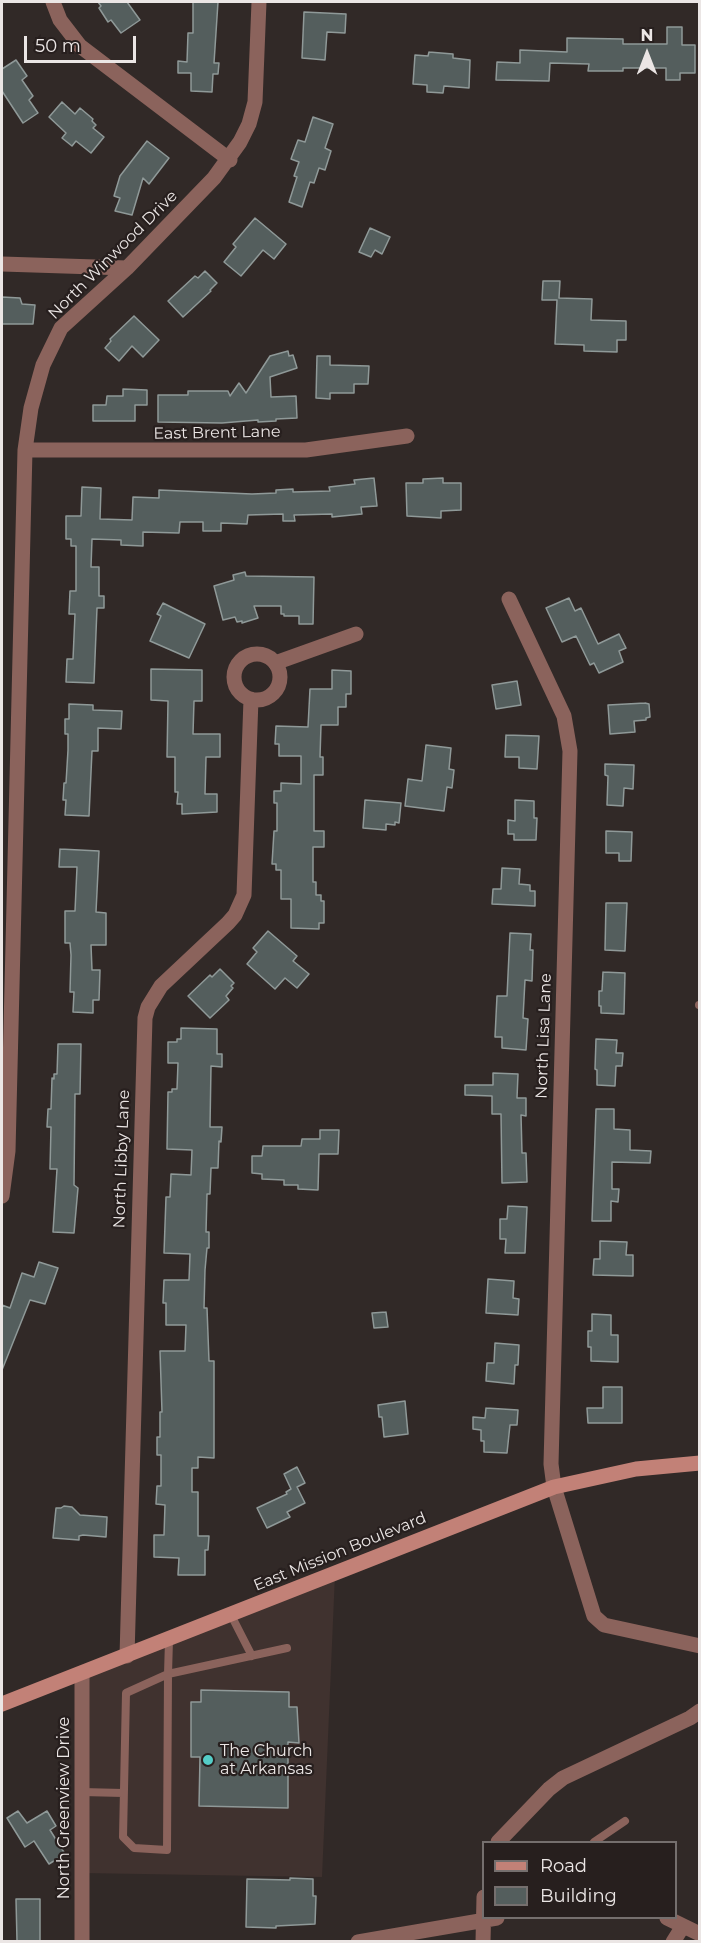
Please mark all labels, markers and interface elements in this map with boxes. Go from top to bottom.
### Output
scale bar [27,24,140,62]
north arrow [617,24,677,84]
text: N [641,26,653,45]
text: 50 m [35,35,81,57]
street label: North Winwood Drive [45,187,181,323]
street label: East Brent Lane [153,422,281,444]
street label: North Lisa Lane [532,973,556,1099]
street label: North Libby Lane [110,1089,134,1229]
street label: East Mission Boulevard [251,1509,429,1595]
street label: North Greenview Drive [54,1717,74,1899]
place label: The Church at Arkansas [220,1741,313,1779]
marker: The Church at Arkansas [201,1753,215,1767]
legend [482,1841,677,1919]
text: Road [540,1855,587,1877]
text: Building [540,1885,617,1907]

